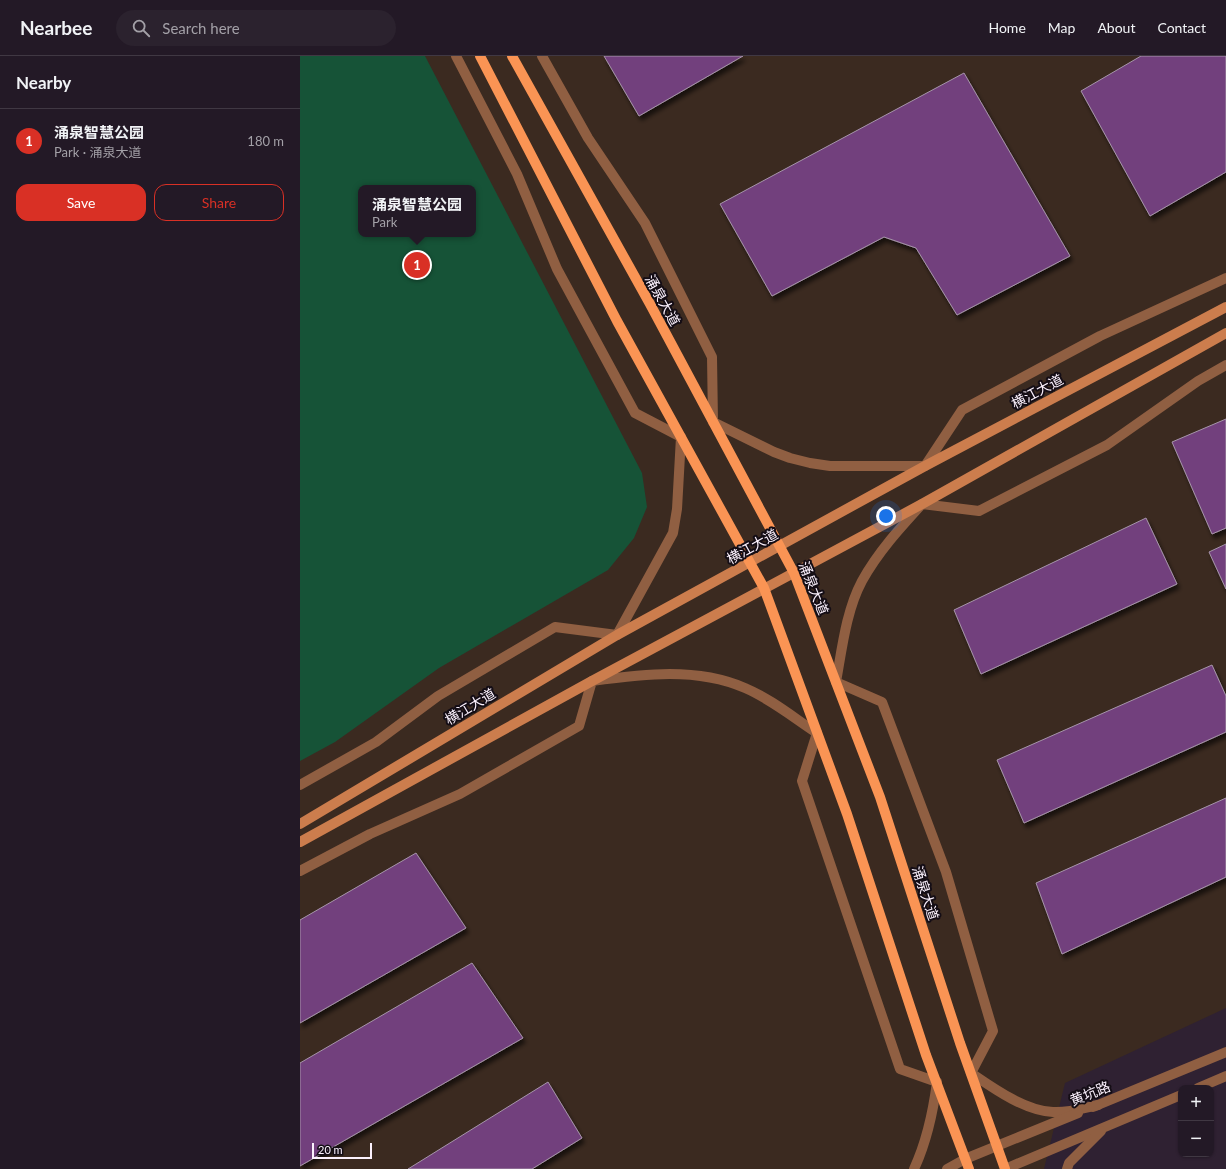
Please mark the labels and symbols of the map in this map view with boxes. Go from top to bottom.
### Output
pin: 1 [404,250,430,280]
street label: 涌泉大道 [642,271,684,329]
street label: 横江大道 [1008,370,1066,412]
your location [876,506,896,526]
street label: 横江大道 [723,525,781,567]
street label: 涌泉大道 [796,559,832,617]
street label: 横江大道 [442,684,498,728]
street label: 涌泉大道 [909,864,943,922]
street label: 黄坑路 [1067,1077,1113,1109]
scale bar [312,1141,372,1160]

